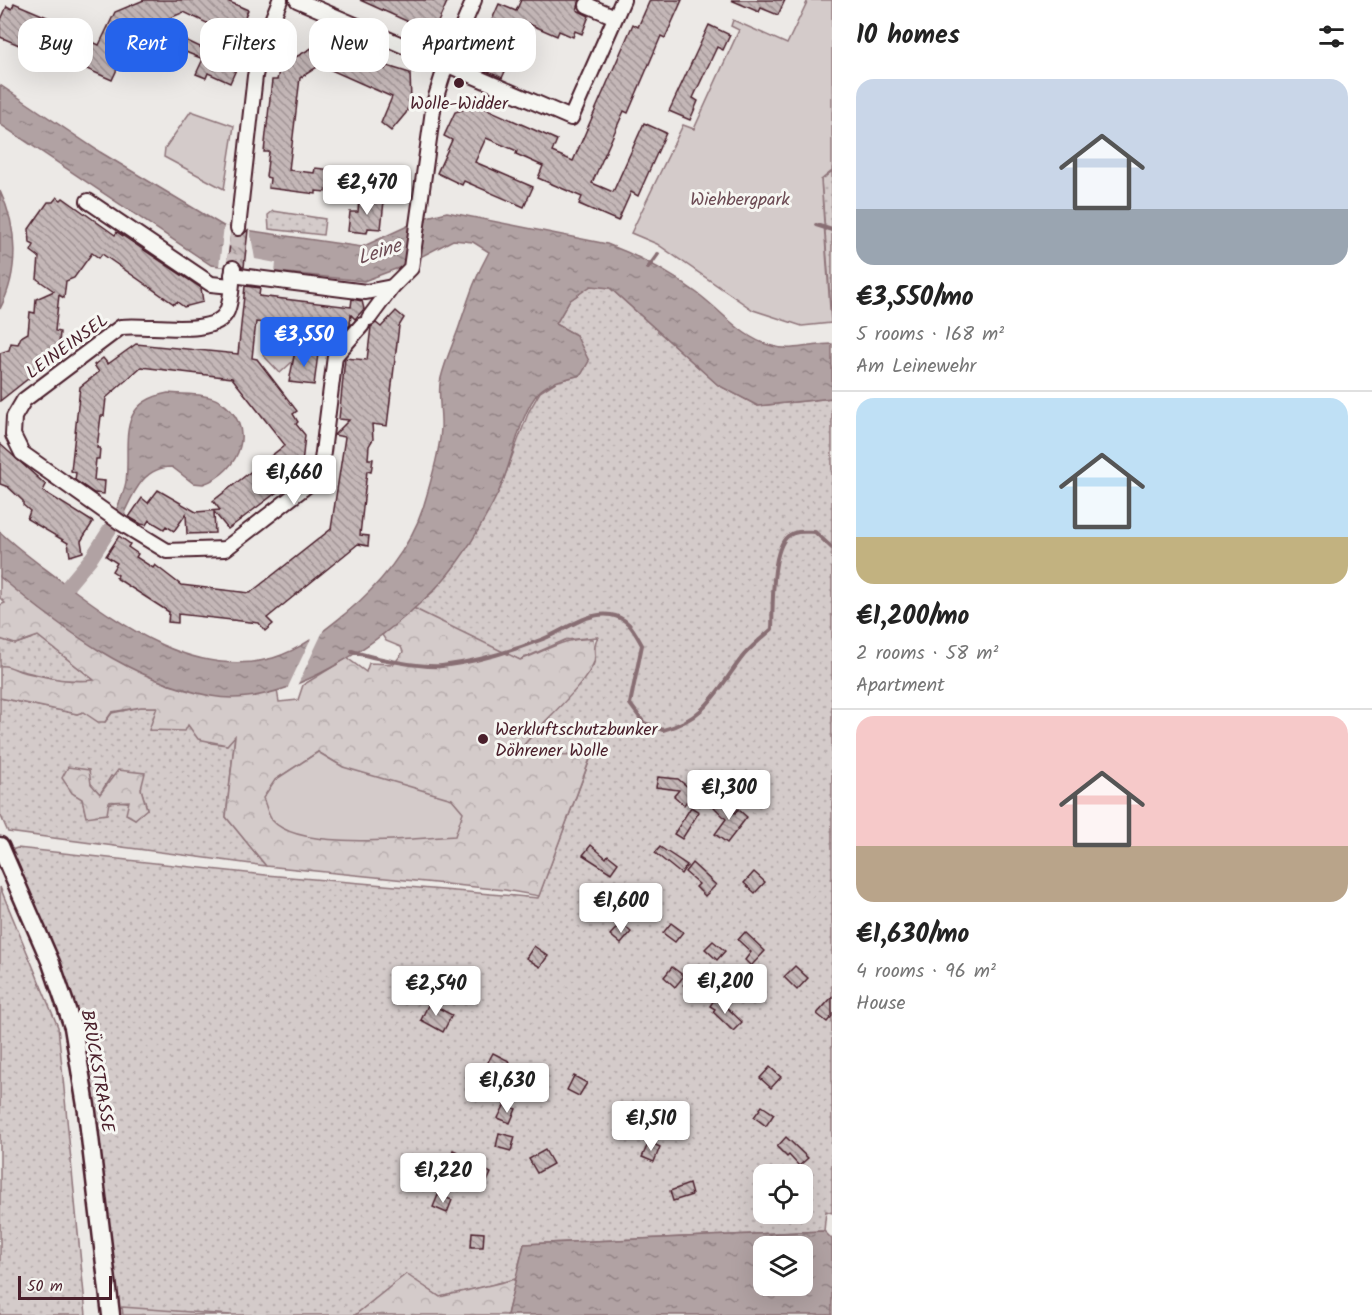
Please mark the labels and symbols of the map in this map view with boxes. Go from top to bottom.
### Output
marker: Wolle-Widder [452,76,466,90]
place label: Wolle-Widder [410,90,509,119]
pin: €2,470 [318,165,416,216]
park label: Wiehbergpark [690,186,790,215]
water label: Leine [354,230,408,275]
street label: LEINEINSEL [20,307,115,387]
pin: €3,550 [255,317,353,368]
pin: €1,660 [245,455,343,506]
place label: Werkluftschutzbunker Döhrener Wolle [495,716,658,766]
marker: Werkluftschutzbunker Döhrener Wolle [476,732,490,746]
pin: €1,300 [680,770,778,821]
pin: €1,600 [572,883,670,934]
pin: €1,200 [676,964,774,1015]
pin: €2,540 [387,966,485,1017]
street label: BRÜCKSTRASSE [71,1008,122,1135]
pin: €1,630 [458,1063,556,1114]
pin: €1,510 [602,1101,700,1152]
pin: €1,220 [394,1153,492,1204]
scale bar [18,1273,112,1300]

